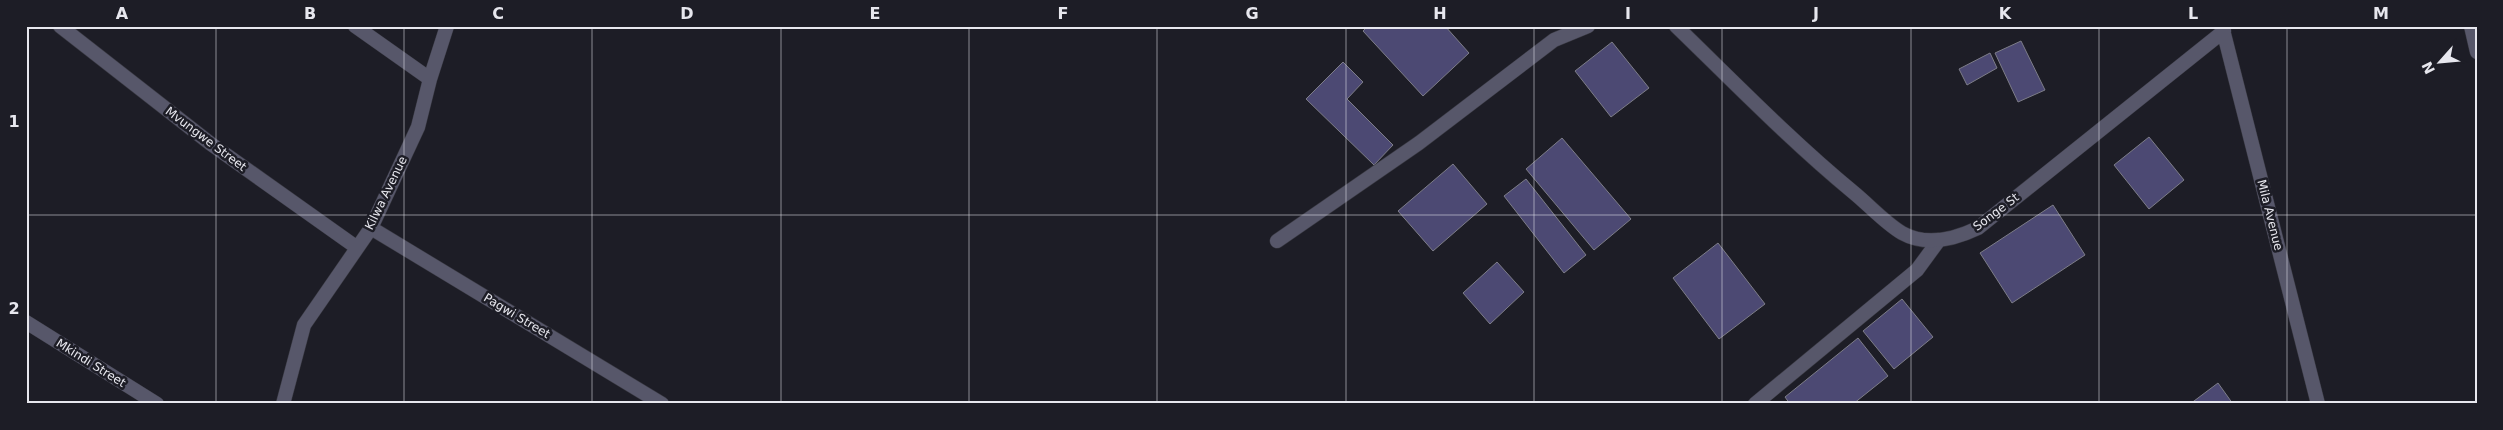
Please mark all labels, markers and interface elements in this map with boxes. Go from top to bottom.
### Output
text: A [116,4,129,23]
text: B [304,4,316,23]
text: C [492,4,504,23]
text: D [680,4,694,23]
text: E [870,4,880,23]
text: F [1058,4,1068,23]
text: G [1245,4,1259,23]
text: H [1433,4,1447,23]
text: I [1625,4,1631,23]
text: J [1812,4,1819,23]
text: K [1999,4,2012,23]
text: L [2188,4,2198,23]
text: M [2373,4,2389,23]
north arrow [2416,38,2466,88]
text: N [2419,59,2438,77]
street label: Mvungwe Street [163,104,249,174]
text: 1 [8,112,20,131]
street label: Kilwa Avenue [362,154,410,232]
street label: Mila Avenue [2254,178,2286,252]
street label: Songe St [1970,190,2022,234]
street label: Pagwi Street [481,291,553,341]
text: 2 [8,299,20,318]
street label: Mkindi Street [54,336,129,390]

